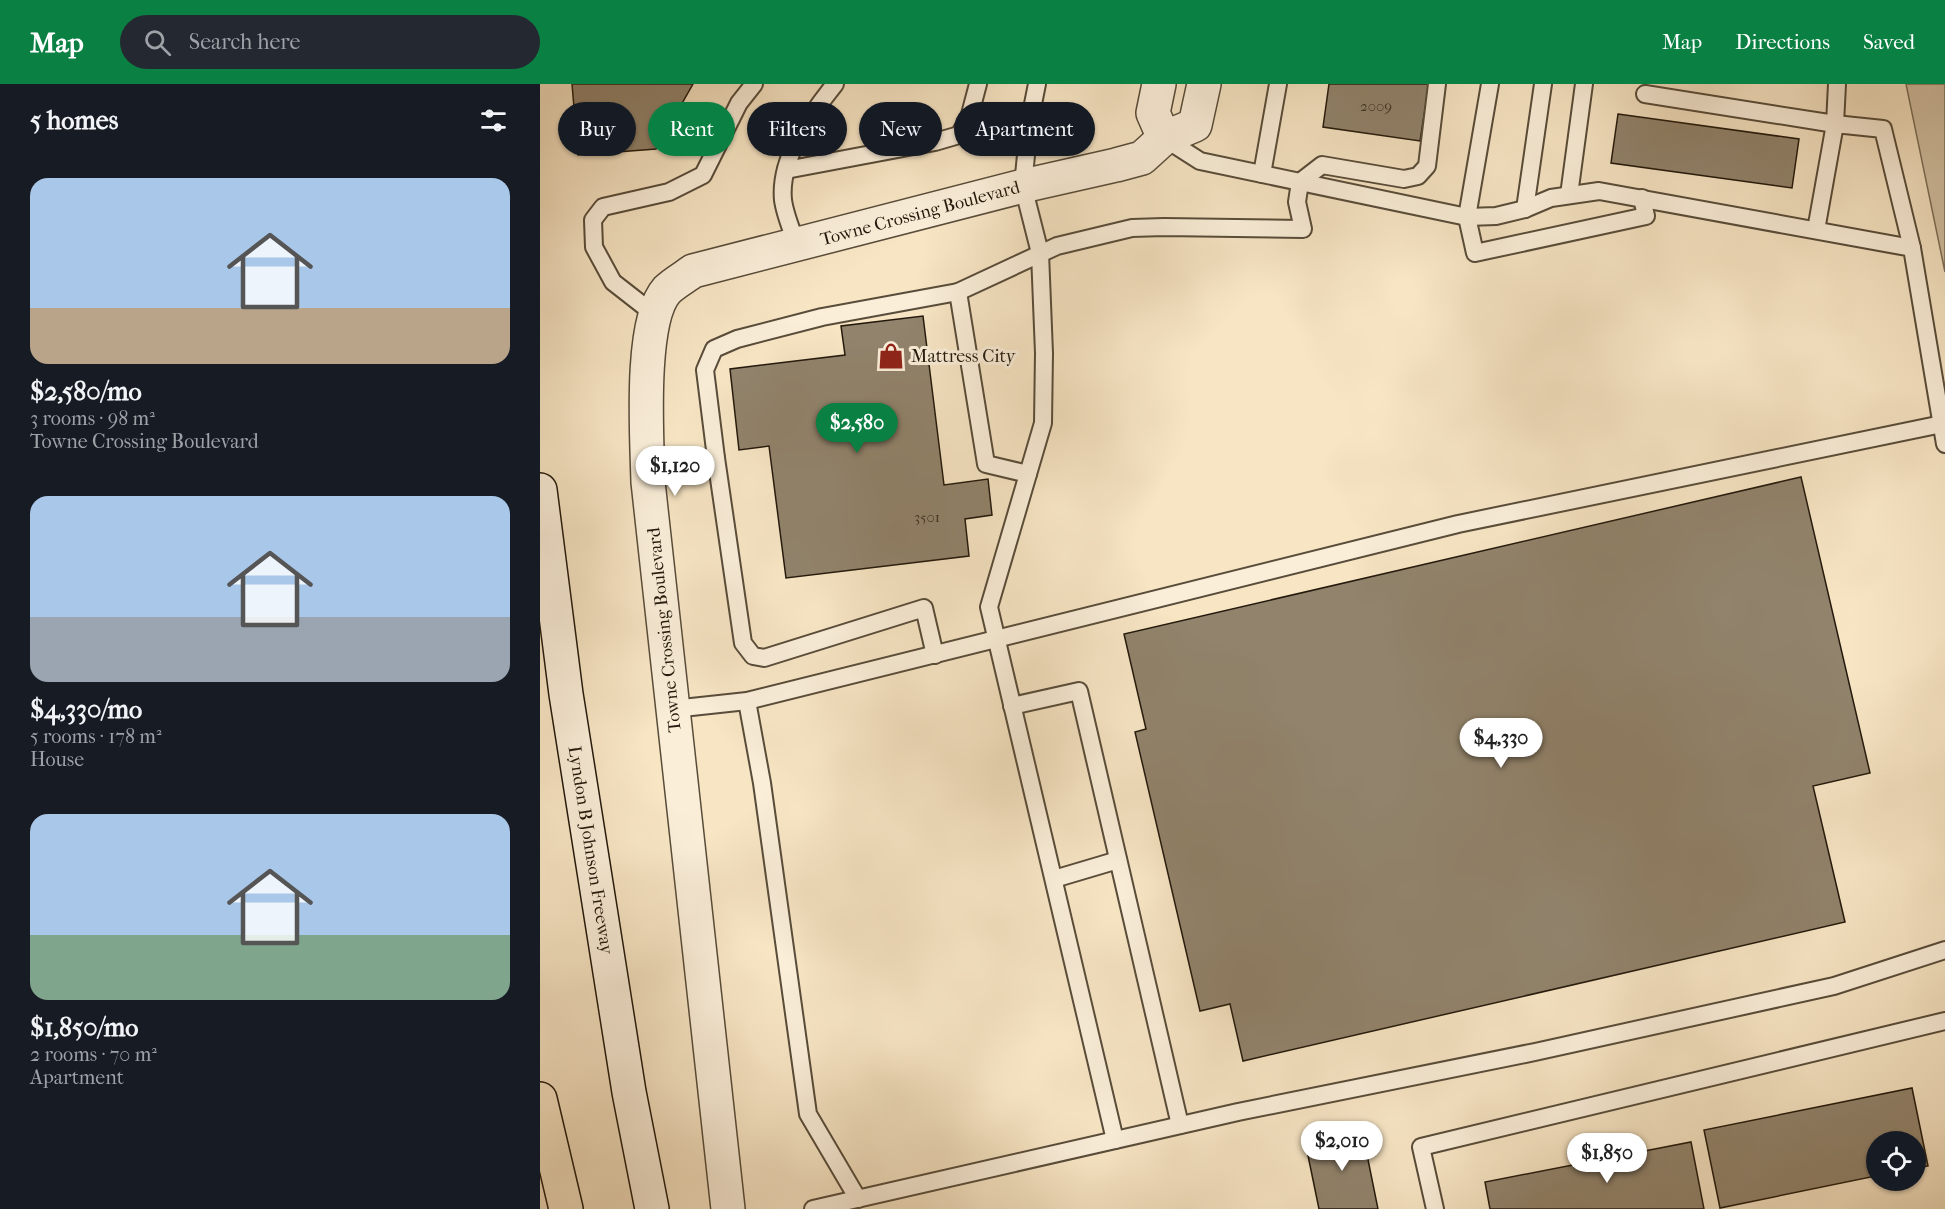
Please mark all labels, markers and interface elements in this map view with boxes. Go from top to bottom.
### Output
search box [120,15,540,69]
text: Map [30,26,84,59]
icon: search [141,26,174,59]
text: Search here [189,29,300,55]
text: Map [1662,30,1702,54]
text: Directions [1735,30,1830,54]
text: Saved [1863,30,1915,54]
house number: 2009 [1360,97,1392,115]
chip: Buy [558,102,636,156]
chip: Rent [648,102,735,156]
chip: Filters [747,102,847,156]
chip: New [859,102,942,156]
chip: Apartment [954,102,1095,156]
icon: filters [477,104,510,137]
text: 5 homes [30,105,118,136]
street label: Towne Crossing Boulevard [818,177,1022,250]
icon: home [216,217,324,325]
shop icon: Mattress City [876,341,906,371]
place label: Mattress City [911,346,1017,367]
text: $2,580/mo [30,376,142,407]
pin: $2,580 [808,403,906,454]
text: 3 rooms · 98 m² [30,407,155,430]
text: $2,580 [830,411,884,434]
text: Towne Crossing Boulevard [30,430,259,453]
pin: $1,120 [626,446,724,497]
text: $1,120 [650,454,700,477]
house number: 3501 [914,508,940,526]
street label: Towne Crossing Boulevard [643,526,686,733]
icon: home [216,535,324,643]
text: $4,330/mo [30,694,142,725]
pin: $4,330 [1452,718,1550,769]
text: 5 rooms · 178 m² [30,725,162,748]
text: $4,330 [1474,726,1528,749]
street label: Lyndon B Johnson Freeway [564,744,618,957]
text: House [30,748,84,771]
icon: home [216,853,324,961]
text: $1,850/mo [30,1012,139,1043]
text: 2 rooms · 70 m² [30,1043,157,1066]
text: Apartment [30,1066,124,1089]
pin: $2,010 [1293,1121,1391,1172]
text: $2,010 [1315,1129,1369,1152]
map controls [1866,1131,1926,1191]
button: locate [1866,1131,1926,1191]
pin: $1,850 [1558,1133,1656,1184]
text: $1,850 [1581,1141,1633,1164]

